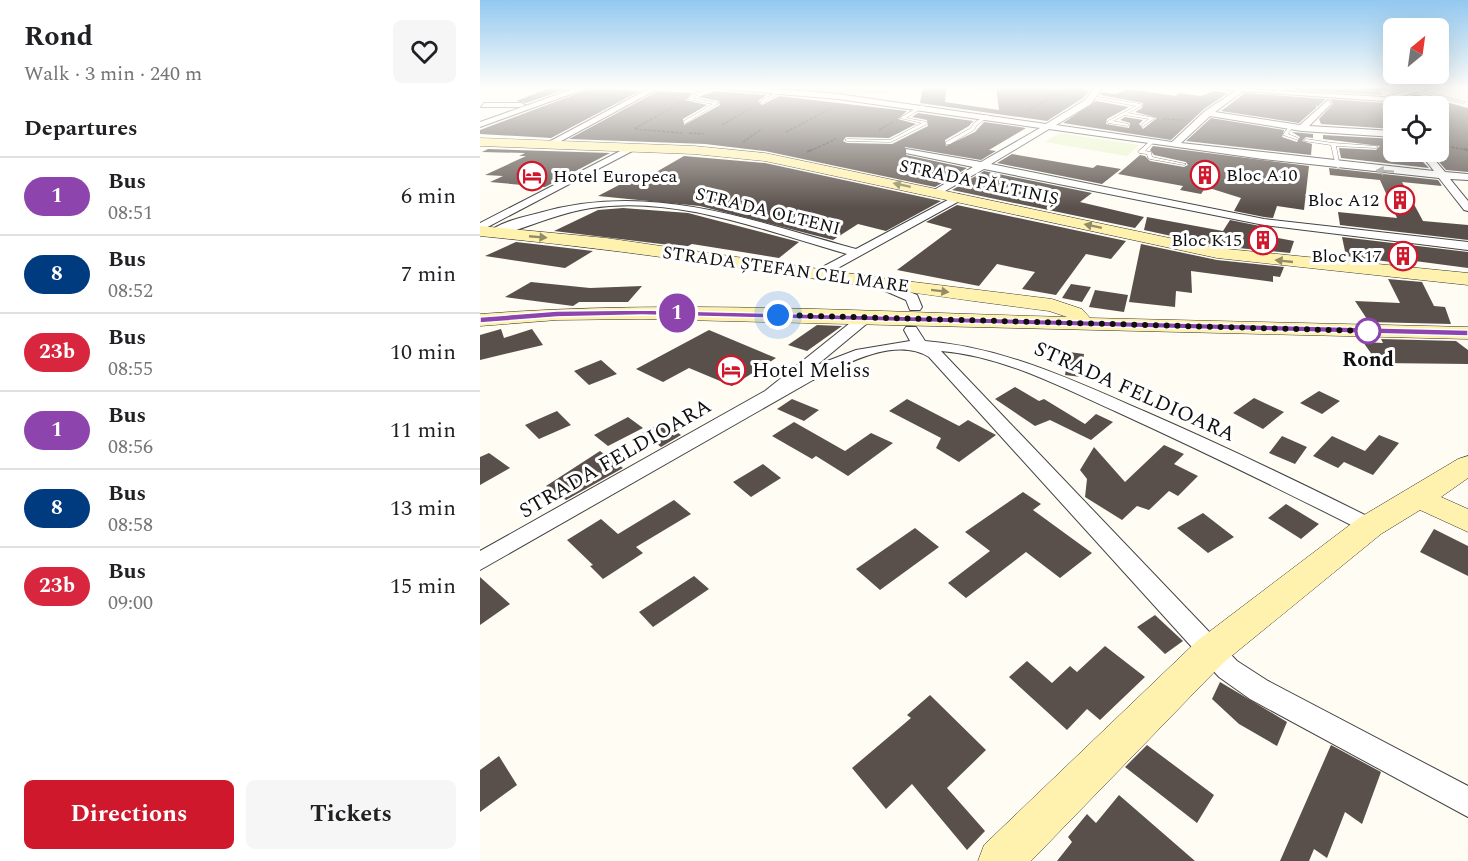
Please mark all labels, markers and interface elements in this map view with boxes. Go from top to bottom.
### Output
text: Rond [24,15,93,58]
north arrow [1383,18,1449,84]
map controls [1383,18,1449,162]
button: heart [393,20,456,83]
text: Walk · 3 min · 240 m [24,59,202,89]
button: locate [1383,96,1449,162]
text: Departures [24,112,138,145]
street label: STRADA PĂLTINIȘ [897,152,1061,213]
building icon: Bloc A10 [1189,159,1221,191]
hotel icon: Hotel Europeca [516,160,548,192]
place label: Bloc A10 [1226,162,1297,189]
place label: Hotel Europeca [553,163,678,190]
text: Bus [108,165,146,198]
one-way arrow [1375,166,1394,176]
text: 1 [51,180,63,212]
text: 6 min [401,180,456,213]
street label: STRADA OLTENI [693,180,843,243]
one-way arrow [892,180,911,189]
building icon: Bloc A12 [1384,184,1416,216]
place label: Bloc A12 [1308,187,1379,214]
text: 08:51 [108,198,153,228]
one-way arrow [1083,221,1102,230]
building icon: Bloc K15 [1247,224,1279,256]
place label: Bloc K15 [1171,227,1242,254]
one-way arrow [529,232,548,242]
street label: STRADA ȘTEFAN CEL MARE [661,239,911,300]
building icon: Bloc K17 [1387,240,1419,272]
text: Bus [108,243,146,276]
place label: Bloc K17 [1311,243,1382,270]
one-way arrow [1275,256,1294,266]
text: 8 [51,258,63,290]
text: 7 min [401,258,456,291]
text: 08:52 [108,276,153,306]
one-way arrow [930,286,949,296]
line badge: 1 [658,294,696,332]
text: 1 [671,297,683,329]
your location [763,300,793,330]
marker: Rond [1355,318,1381,344]
text: Bus [108,321,146,354]
street label: STRADA FELDIOARA [1029,333,1241,451]
text: 23b [39,336,75,368]
text: 10 min [390,336,456,369]
place label: Rond [1342,344,1394,376]
text: 08:55 [108,354,153,384]
hotel icon: Hotel Meliss [715,354,747,386]
place label: Hotel Meliss [752,355,870,387]
street label: STRADA FELDIOARA [513,391,718,527]
text: Bus [108,399,146,432]
text: 1 [51,414,63,446]
text: 11 min [390,414,456,447]
text: 08:56 [108,432,153,462]
text: Bus [108,477,146,510]
text: 8 [51,492,63,524]
text: 13 min [390,492,456,525]
text: 08:58 [108,510,153,540]
text: Bus [108,555,146,588]
text: 23b [39,570,75,602]
text: 15 min [390,570,456,603]
text: 09:00 [108,588,153,618]
button: Directions [24,780,234,849]
button: Tickets [246,780,456,849]

